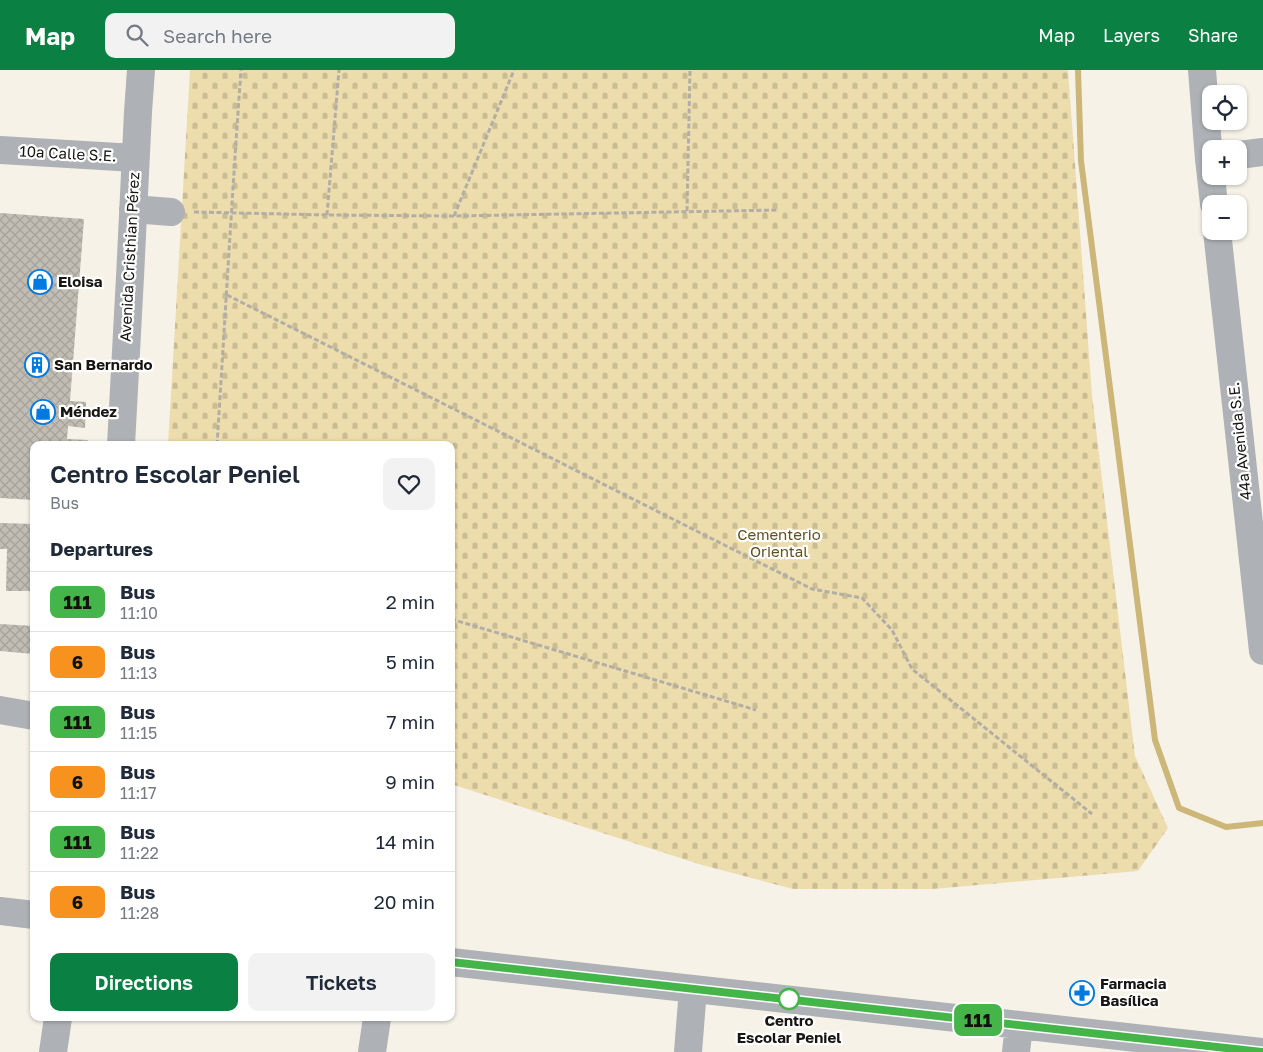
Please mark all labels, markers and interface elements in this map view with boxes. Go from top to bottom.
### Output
search box [105,13,455,58]
text: Map [25,21,75,50]
icon: search [123,21,151,49]
text: Search here [163,24,272,47]
text: Map [1038,24,1075,46]
text: Layers [1103,24,1160,46]
text: Share [1188,24,1238,46]
map controls [1202,85,1247,240]
button: locate [1202,85,1247,130]
button: + [1202,140,1247,185]
street label: 10a Calle S.E. [19,141,117,165]
street label: Avenida Cristhian Pérez [116,171,142,342]
button: − [1202,195,1247,240]
shop icon: Eloisa [27,269,53,295]
place label: Eloisa [58,272,103,290]
building icon: San Bernardo [24,352,50,378]
place label: San Bernardo [54,355,152,373]
street label: 44a Avenida S.E. [1224,381,1254,501]
shop icon: Méndez [30,399,56,425]
place label: Méndez [60,402,117,420]
button: heart [383,458,435,510]
text: Centro Escolar Peniel [50,459,300,488]
text: Bus [50,493,79,513]
park label: Cementerio Oriental [737,525,821,560]
text: Departures [50,537,153,560]
text: Bus [120,580,155,603]
text: 2 min [386,590,435,613]
text: 111 [64,591,91,613]
text: 11:10 [120,603,158,623]
text: Bus [120,640,155,663]
text: 5 min [386,650,435,673]
text: 6 [72,651,83,673]
text: 11:13 [120,663,157,683]
text: Bus [120,700,155,723]
text: 7 min [387,710,435,733]
text: 111 [64,711,91,733]
text: 11:15 [120,723,157,743]
text: Bus [120,760,155,783]
text: 9 min [385,770,435,793]
text: 6 [72,771,83,793]
text: 11:17 [120,783,157,803]
text: Bus [120,820,155,843]
text: 14 min [376,830,435,853]
text: 111 [64,831,91,853]
text: 11:22 [120,843,159,863]
text: Bus [120,880,155,903]
text: 20 min [374,890,435,913]
text: 6 [72,891,83,913]
text: 11:28 [120,903,159,923]
button: Directions [50,953,238,1011]
button: Tickets [248,953,435,1011]
place label: Farmacia Basílica [1100,974,1167,1009]
pharmacy icon: Farmacia Basílica [1069,980,1095,1006]
marker: Centro Escolar Peniel [778,988,800,1010]
line badge: 111 [949,1004,1007,1036]
text: 111 [964,1009,992,1031]
place label: Centro Escolar Peniel [737,1011,841,1046]

